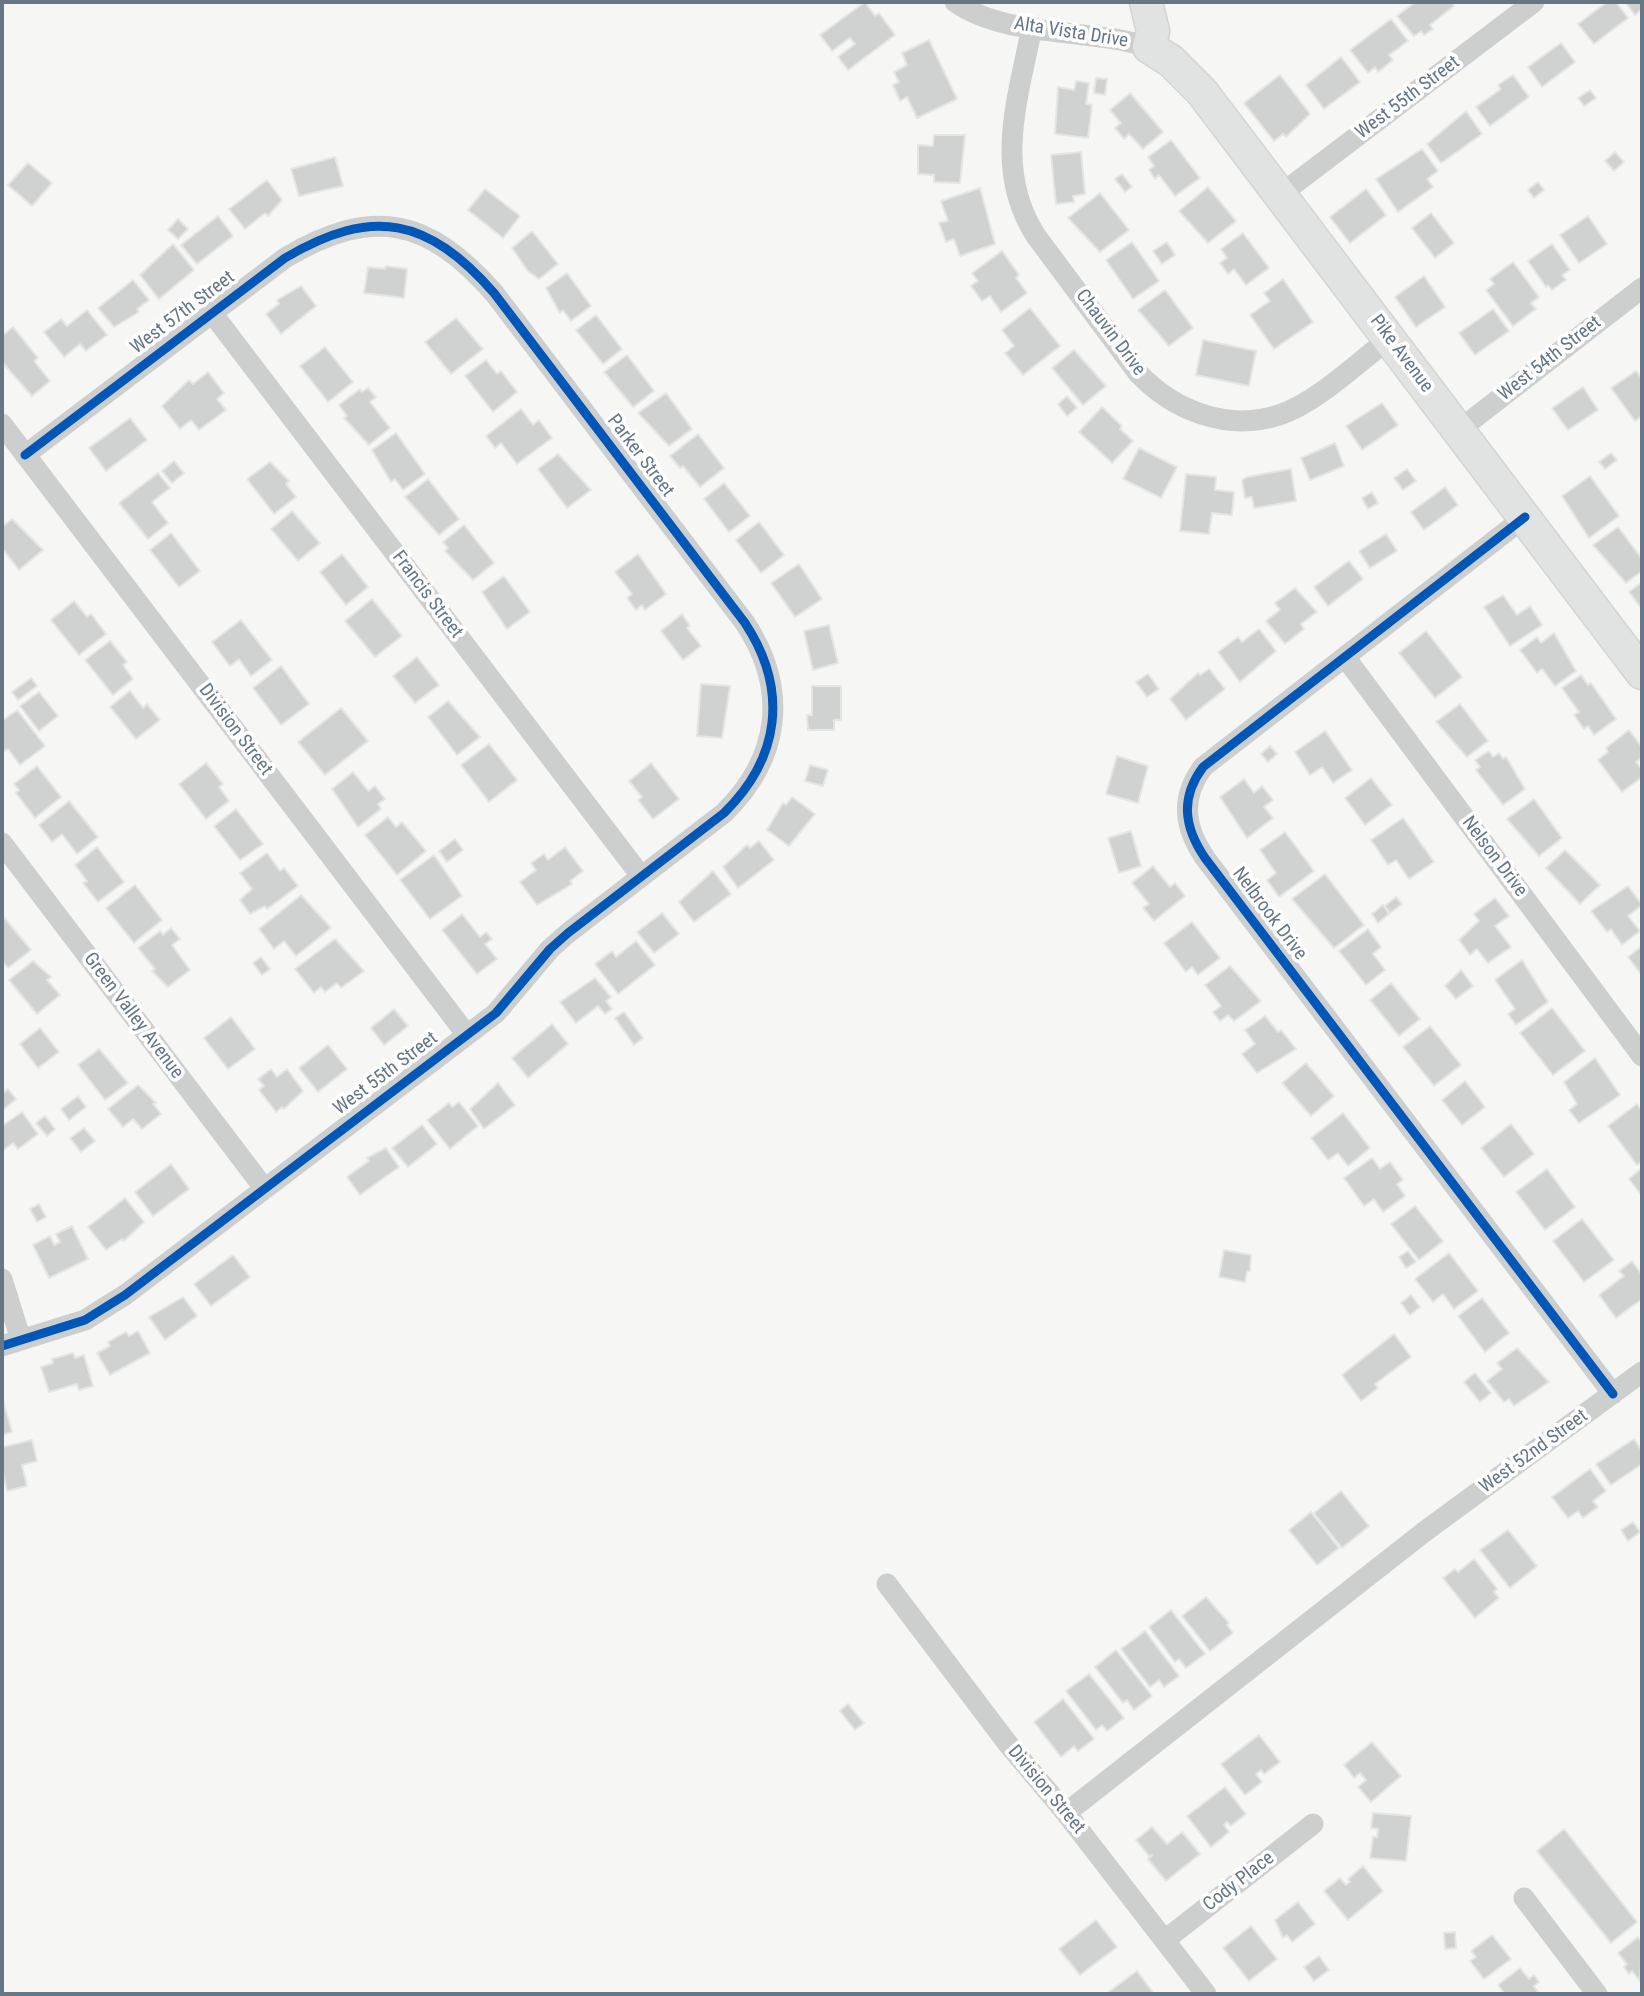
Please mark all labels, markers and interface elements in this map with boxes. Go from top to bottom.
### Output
street label: Alta Vista Drive [1012,13,1130,53]
street label: West 55th Street [1352,52,1464,144]
street label: West 57th Street [127,267,239,359]
street label: Chauvin Drive [1070,285,1150,381]
street label: Pike Avenue [1364,311,1438,397]
street label: West 54th Street [1494,312,1606,406]
street label: Parker Street [602,410,678,502]
street label: Francis Street [387,547,467,643]
street label: Division Street [193,680,277,780]
street label: Nelson Drive [1456,812,1532,902]
street label: Nelbrook Drive [1227,863,1311,965]
street label: Green Valley Avenue [78,948,188,1084]
street label: West 55th Street [330,1028,442,1120]
street label: West 52nd Street [1476,1405,1592,1499]
street label: Division Street [1002,1741,1090,1839]
street label: Cody Place [1199,1847,1279,1917]

